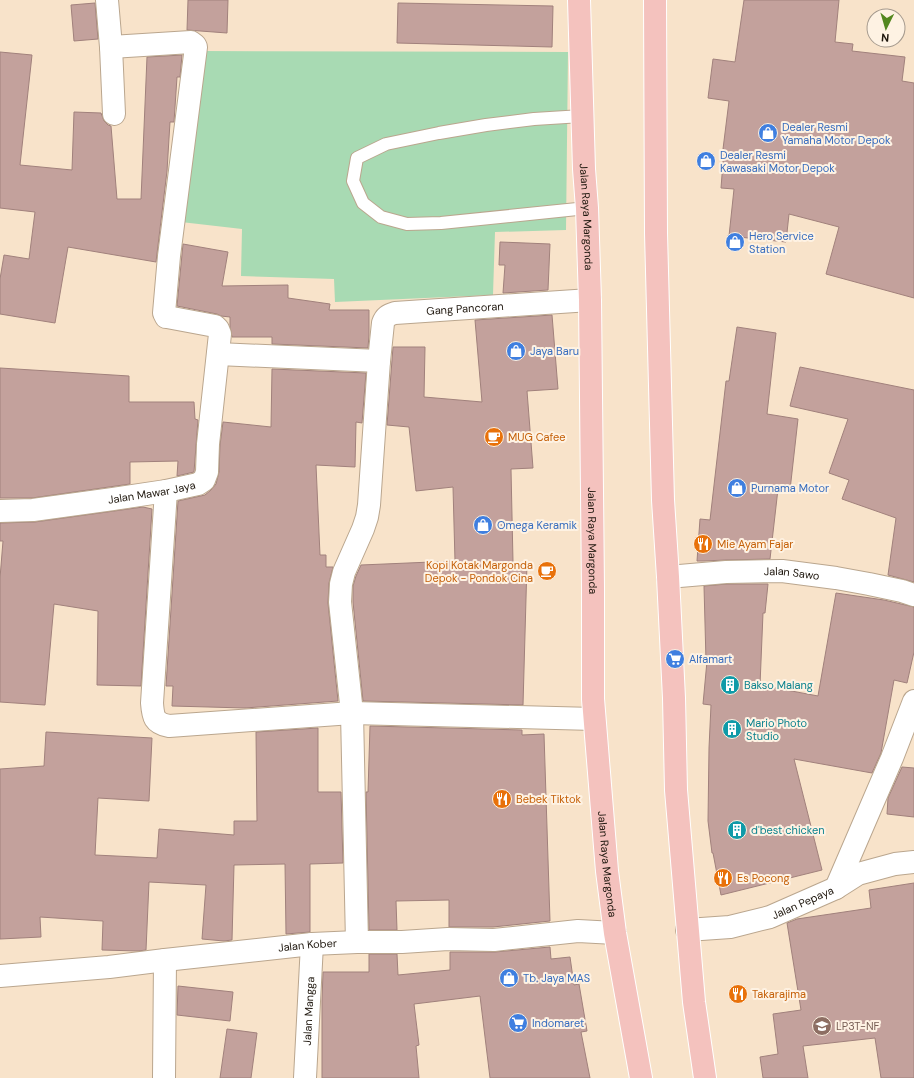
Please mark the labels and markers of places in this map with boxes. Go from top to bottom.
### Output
place label: Dealer Resmi Yamaha Motor Depok [782,120,891,147]
shop icon: Dealer Resmi Yamaha Motor Depok [757,122,779,144]
place label: Dealer Resmi Kawasaki Motor Depok [720,148,835,175]
shop icon: Dealer Resmi Kawasaki Motor Depok [695,150,717,172]
place label: Hero Service Station [749,229,814,256]
shop icon: Hero Service Station [724,231,746,253]
shop icon: Jaya Baru [505,340,527,362]
place label: Jaya Baru [530,344,579,358]
cafe icon: MUG Cafee [483,426,505,448]
place label: MUG Cafee [508,430,566,444]
shop icon: Purnama Motor [726,477,748,499]
place label: Purnama Motor [751,481,829,495]
shop icon: Omega Keramik [472,514,494,536]
place label: Omega Keramik [497,518,577,532]
restaurant icon: Mie Ayam Fajar [692,533,714,555]
place label: Mie Ayam Fajar [717,537,793,551]
place label: Kopi Kotak Margonda Depok - Pondok Cina [425,558,533,585]
cafe icon: Kopi Kotak Margonda Depok - Pondok Cina [536,560,558,582]
supermarket icon: Alfamart [664,648,686,670]
place label: Alfamart [689,652,732,666]
building icon: Bakso Malang [719,674,741,696]
place label: Bakso Malang [744,678,813,692]
place label: Mario Photo Studio [746,716,807,743]
building icon: Mario Photo Studio [721,718,743,740]
restaurant icon: Bebek Tiktok [491,788,513,810]
place label: Bebek Tiktok [516,792,582,806]
building icon: d'best chicken [726,819,748,841]
place label: d'best chicken [751,823,825,837]
restaurant icon: Es Pocong [712,867,734,889]
place label: Es Pocong [737,871,790,885]
shop icon: Tb. Jaya MAS [498,967,520,989]
place label: Tb. Jaya MAS [523,971,590,985]
restaurant icon: Takarajima [727,983,749,1005]
place label: Takarajima [752,987,806,1001]
supermarket icon: Indomaret [507,1012,529,1034]
school or university icon: LP3T-NF [811,1015,833,1037]
place label: Indomaret [532,1016,584,1030]
place label: LP3T-NF [836,1019,879,1033]

